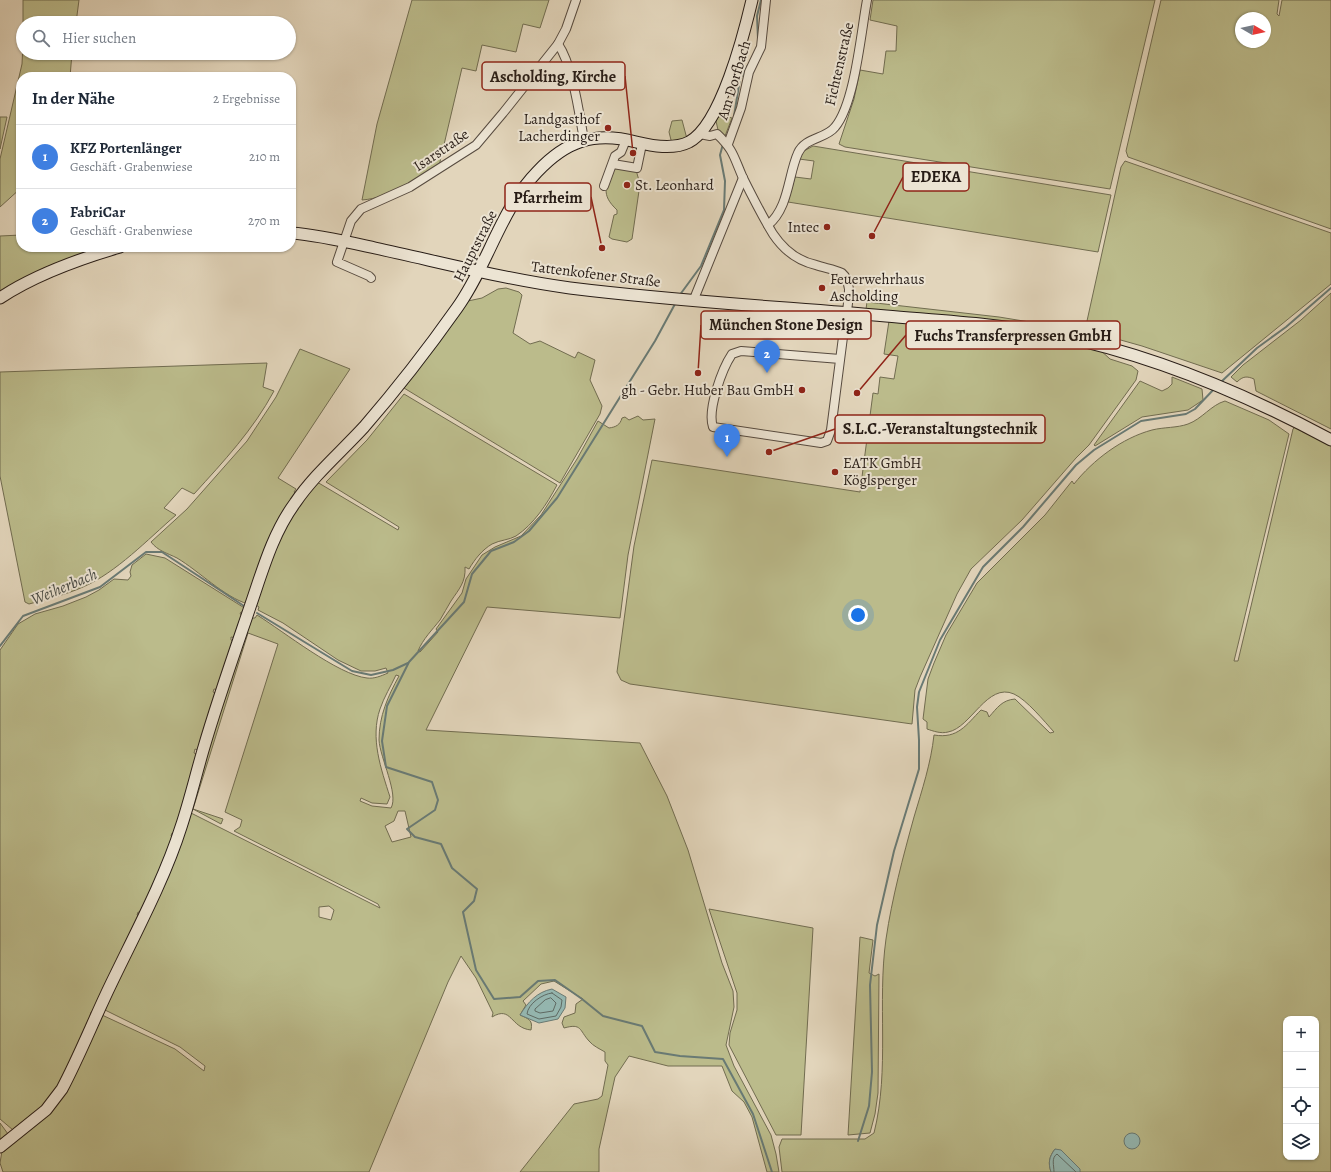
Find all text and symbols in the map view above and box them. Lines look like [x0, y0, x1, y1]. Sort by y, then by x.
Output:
north arrow [1235, 12, 1271, 48]
search box [16, 16, 296, 60]
street label: Fichtenstraße [820, 20, 858, 108]
icon: search [30, 27, 52, 49]
text: Hier suchen [62, 28, 136, 48]
street label: Am Dorfbach [712, 38, 755, 123]
callout: Ascholding, Kirche [482, 62, 625, 90]
text: Ascholding, Kirche [489, 66, 616, 88]
text: In der Nähe [32, 87, 115, 110]
text: 2 Ergebnisse [213, 90, 280, 107]
place label: Landgasthof Lacherdinger [518, 109, 602, 146]
marker: Landgasthof Lacherdinger [603, 123, 613, 133]
street label: Isarstraße [409, 124, 473, 176]
text: KFZ Portenlänger [70, 138, 182, 158]
text: 1 [43, 148, 47, 165]
text: 210 m [249, 148, 280, 165]
text: Geschäft · Grabenwiese [70, 158, 192, 175]
callout: EDEKA [903, 163, 969, 191]
text: EDEKA [911, 166, 962, 188]
place label: St. Leonhard [635, 175, 715, 195]
marker: St. Leonhard [622, 180, 632, 190]
callout: Pfarrheim [505, 183, 591, 211]
text: Pfarrheim [513, 187, 583, 209]
text: FabriCar [70, 202, 125, 222]
street label: Hauptstraße [448, 206, 502, 285]
text: 2 [42, 212, 48, 229]
text: 270 m [248, 212, 280, 229]
place label: Intec [787, 217, 819, 237]
text: Geschäft · Grabenwiese [70, 222, 192, 239]
marker: Intec [822, 222, 832, 232]
street label: Tattenkofener Straße [530, 256, 662, 292]
place label: Feuerwehrhaus Ascholding [829, 269, 925, 306]
marker: Feuerwehrhaus Ascholding [817, 283, 827, 293]
callout: München Stone Design [701, 311, 871, 339]
text: München Stone Design [709, 314, 863, 336]
callout: Fuchs Transferpressen GmbH [906, 321, 1120, 349]
text: Fuchs Transferpressen GmbH [914, 325, 1112, 347]
pin: 2 [754, 340, 780, 373]
place label: gh - Gebr. Huber Bau GmbH [621, 380, 794, 400]
marker: gh - Gebr. Huber Bau GmbH [797, 385, 807, 395]
callout: S.L.C.-Veranstaltungstechnik [835, 415, 1045, 443]
text: S.L.C.-Veranstaltungstechnik [843, 418, 1038, 440]
pin: 1 [714, 424, 740, 457]
place label: EATK GmbH Köglsperger [843, 453, 922, 490]
marker: EATK GmbH Köglsperger [830, 467, 840, 477]
water label: Weiherbach [27, 563, 101, 611]
your location [848, 605, 868, 625]
map controls [1283, 1016, 1319, 1160]
button: + [1283, 1016, 1319, 1052]
button: − [1283, 1052, 1319, 1088]
button: locate [1283, 1088, 1319, 1124]
button: layers [1283, 1124, 1319, 1160]

